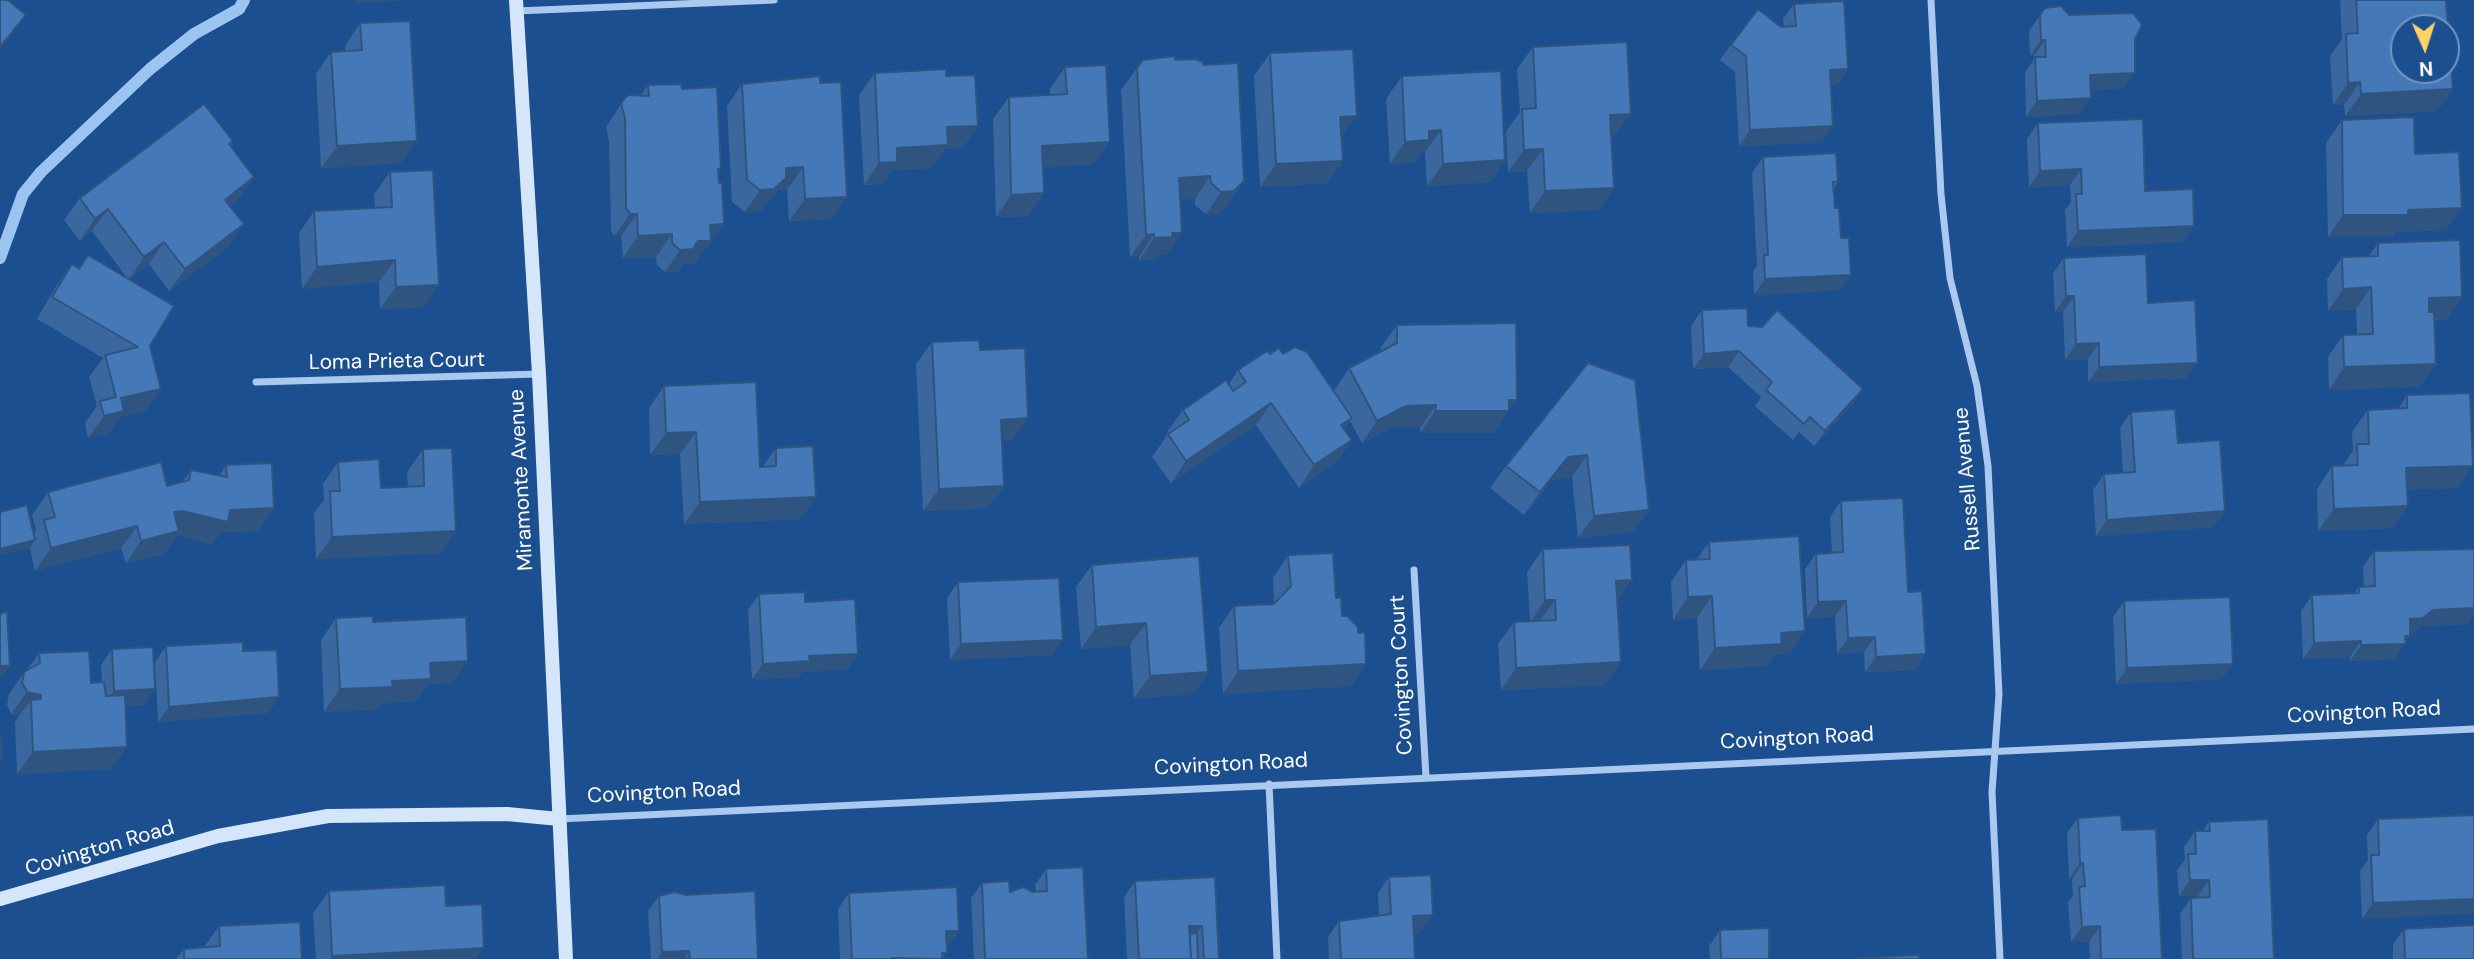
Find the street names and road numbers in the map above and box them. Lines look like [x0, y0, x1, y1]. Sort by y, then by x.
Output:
street label: Loma Prieta Court [309, 348, 485, 376]
street label: Miramonte Avenue [505, 389, 539, 571]
street label: Russell Avenue [1949, 406, 1987, 552]
street label: Covington Court [1385, 594, 1419, 756]
street label: Covington Road [2287, 696, 2441, 730]
street label: Covington Road [1720, 722, 1874, 756]
street label: Covington Road [1154, 748, 1308, 782]
street label: Covington Road [587, 776, 741, 810]
street label: Covington Road [23, 816, 177, 882]

